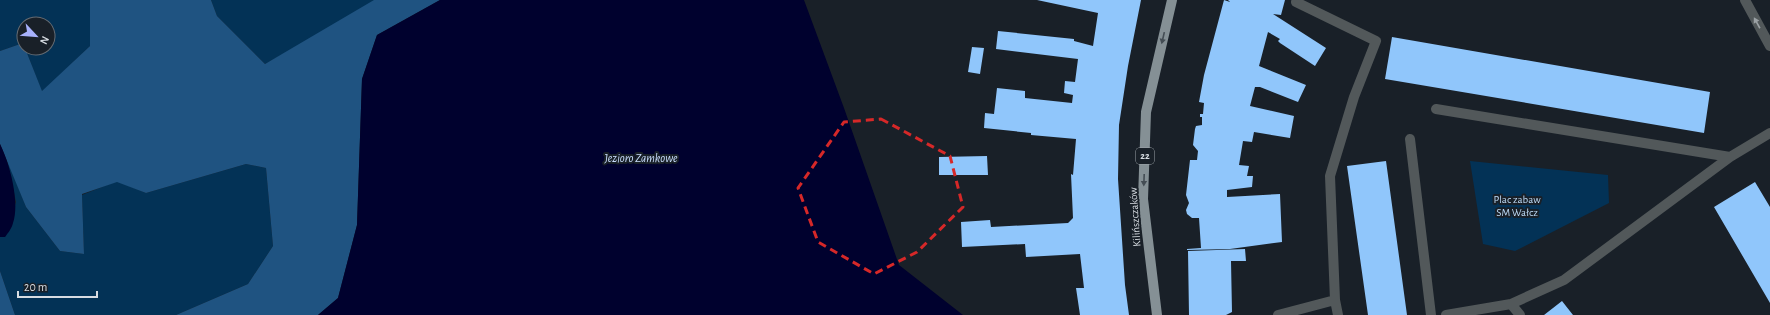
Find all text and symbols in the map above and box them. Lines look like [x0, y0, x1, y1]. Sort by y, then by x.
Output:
north arrow [16, 16, 56, 56]
one-way arrow [1754, 17, 1761, 29]
one-way arrow [1160, 32, 1166, 44]
text: N [38, 34, 51, 46]
road number: 22 [1136, 148, 1154, 164]
water label: Jezioro Zamkowe [603, 152, 678, 164]
one-way arrow [1141, 174, 1147, 187]
street label: Kilińszczaków [1127, 186, 1143, 247]
park label: Plac zabaw SM Wałcz [1493, 194, 1541, 218]
scale bar [18, 273, 97, 299]
text: 20 m [24, 281, 47, 293]

